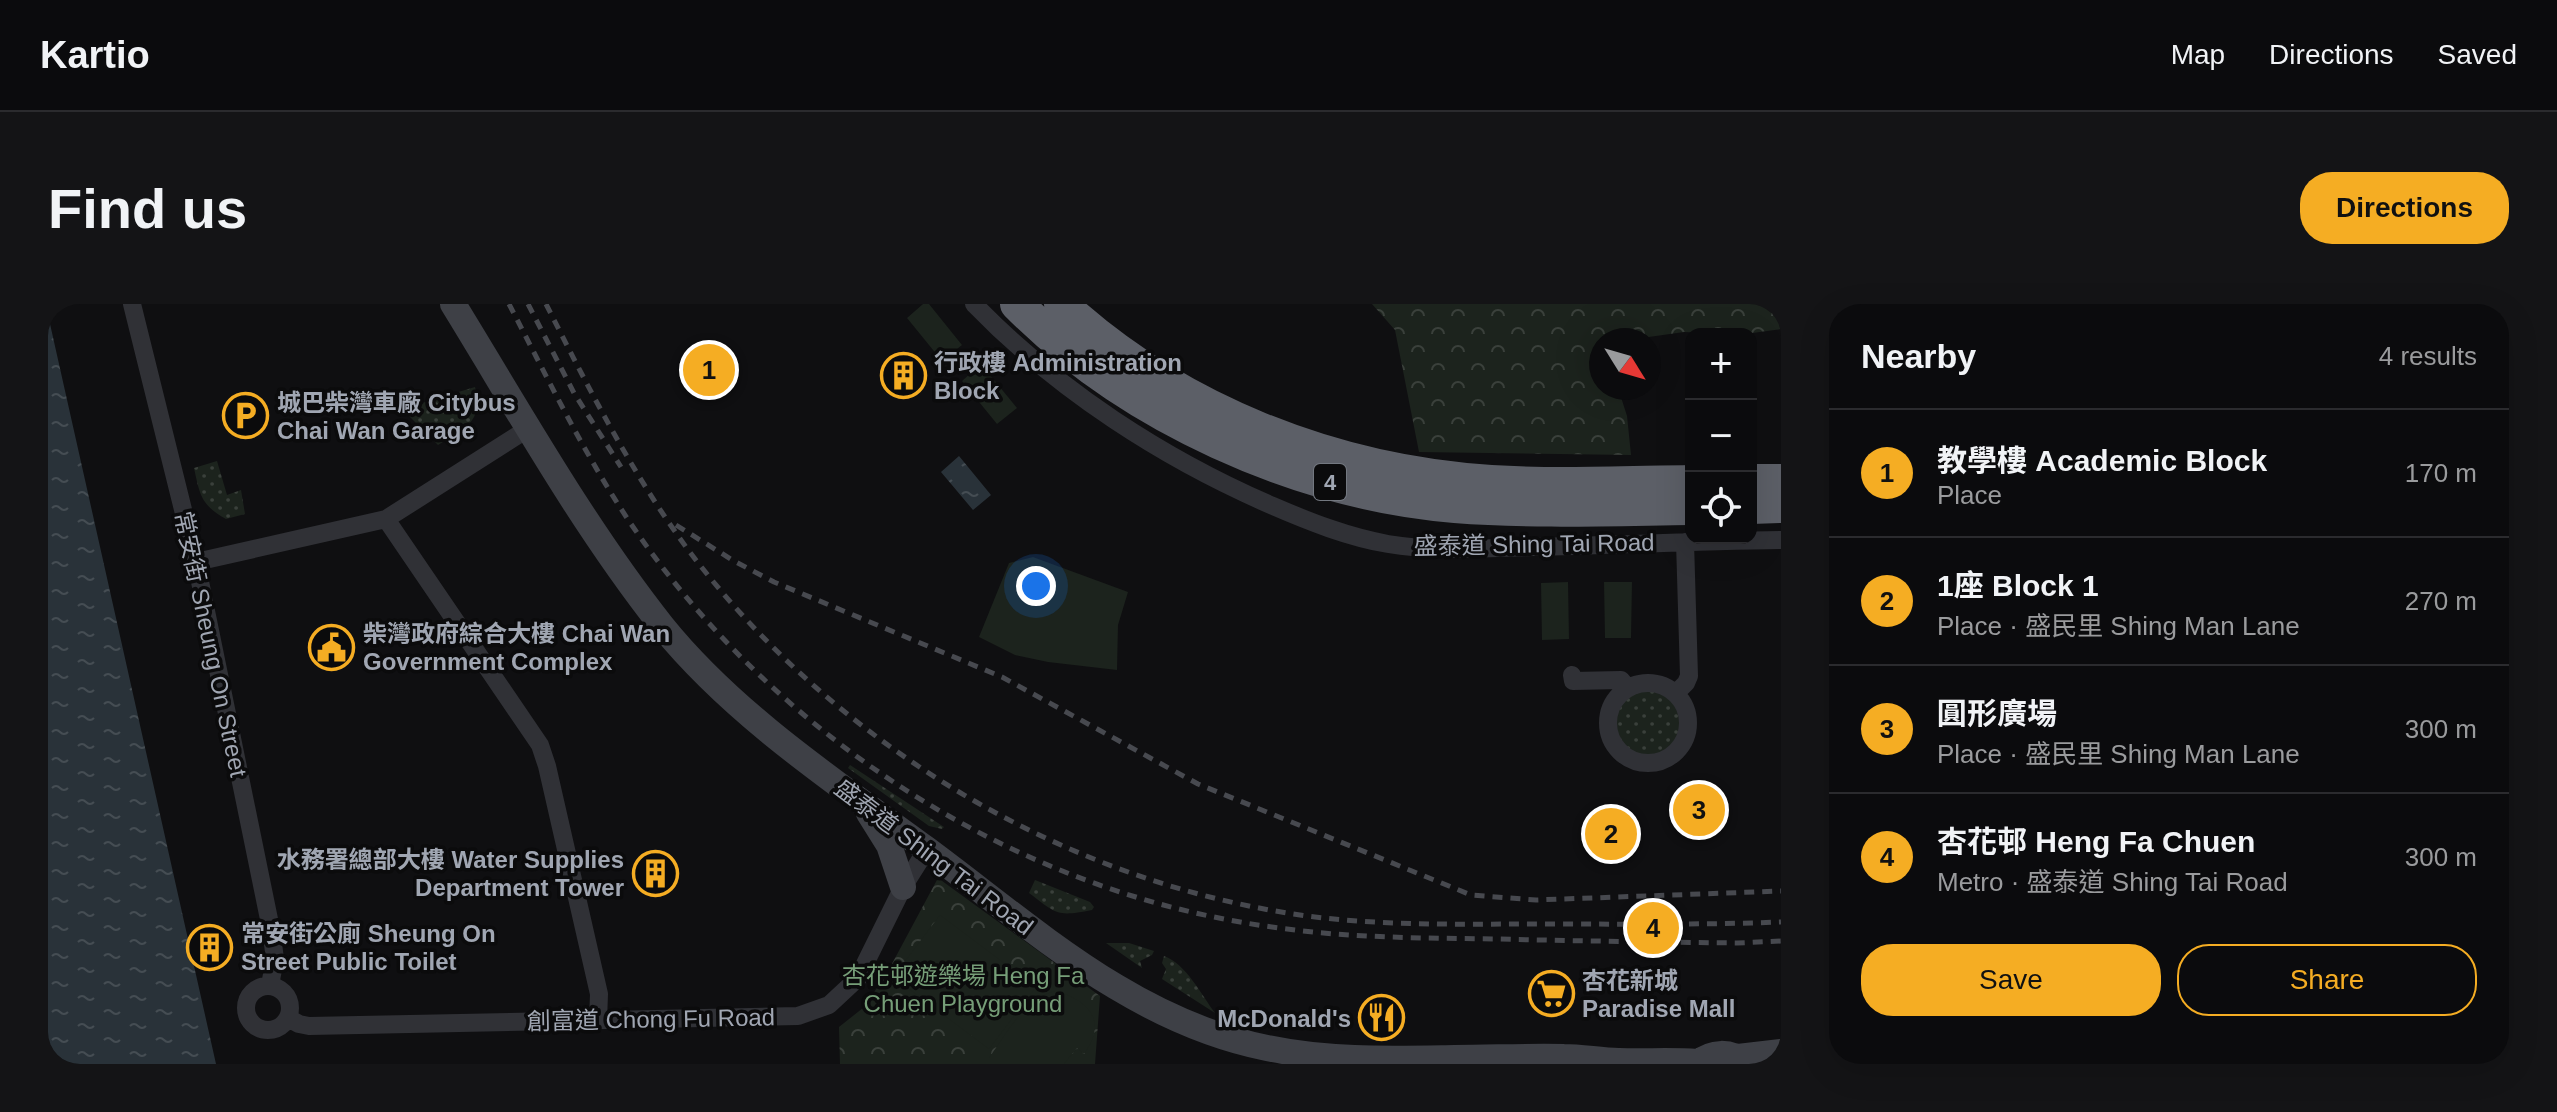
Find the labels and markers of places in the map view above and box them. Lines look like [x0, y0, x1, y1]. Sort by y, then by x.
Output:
pin: 1 [683, 340, 735, 400]
place label: 行政樓 Administration Block [934, 349, 1182, 404]
building icon: 行政樓 Administration Block [879, 352, 927, 400]
place label: 城巴柴灣車廠 Citybus Chai Wan Garage [277, 389, 516, 444]
parking icon: 城巴柴灣車廠 Citybus Chai Wan Garage [222, 392, 270, 440]
place label: 柴灣政府綜合大樓 Chai Wan Government Complex [363, 620, 670, 675]
public building icon: 柴灣政府綜合大樓 Chai Wan Government Complex [308, 623, 356, 671]
pin: 3 [1673, 780, 1725, 840]
pin: 2 [1585, 804, 1637, 864]
place label: 水務署總部大樓 Water Supplies Department Tower [277, 846, 624, 901]
building icon: 水務署總部大樓 Water Supplies Department Tower [631, 849, 679, 897]
pin: 4 [1627, 898, 1679, 958]
place label: 常安街公廁 Sheung On Street Public Toilet [241, 920, 496, 975]
building icon: 常安街公廁 Sheung On Street Public Toilet [186, 923, 234, 971]
place label: 杏花新城 Paradise Mall [1582, 967, 1735, 1022]
supermarket icon: 杏花新城 Paradise Mall [1527, 970, 1575, 1018]
restaurant icon: McDonald's [1358, 994, 1406, 1042]
place label: McDonald's [1217, 1005, 1351, 1032]

